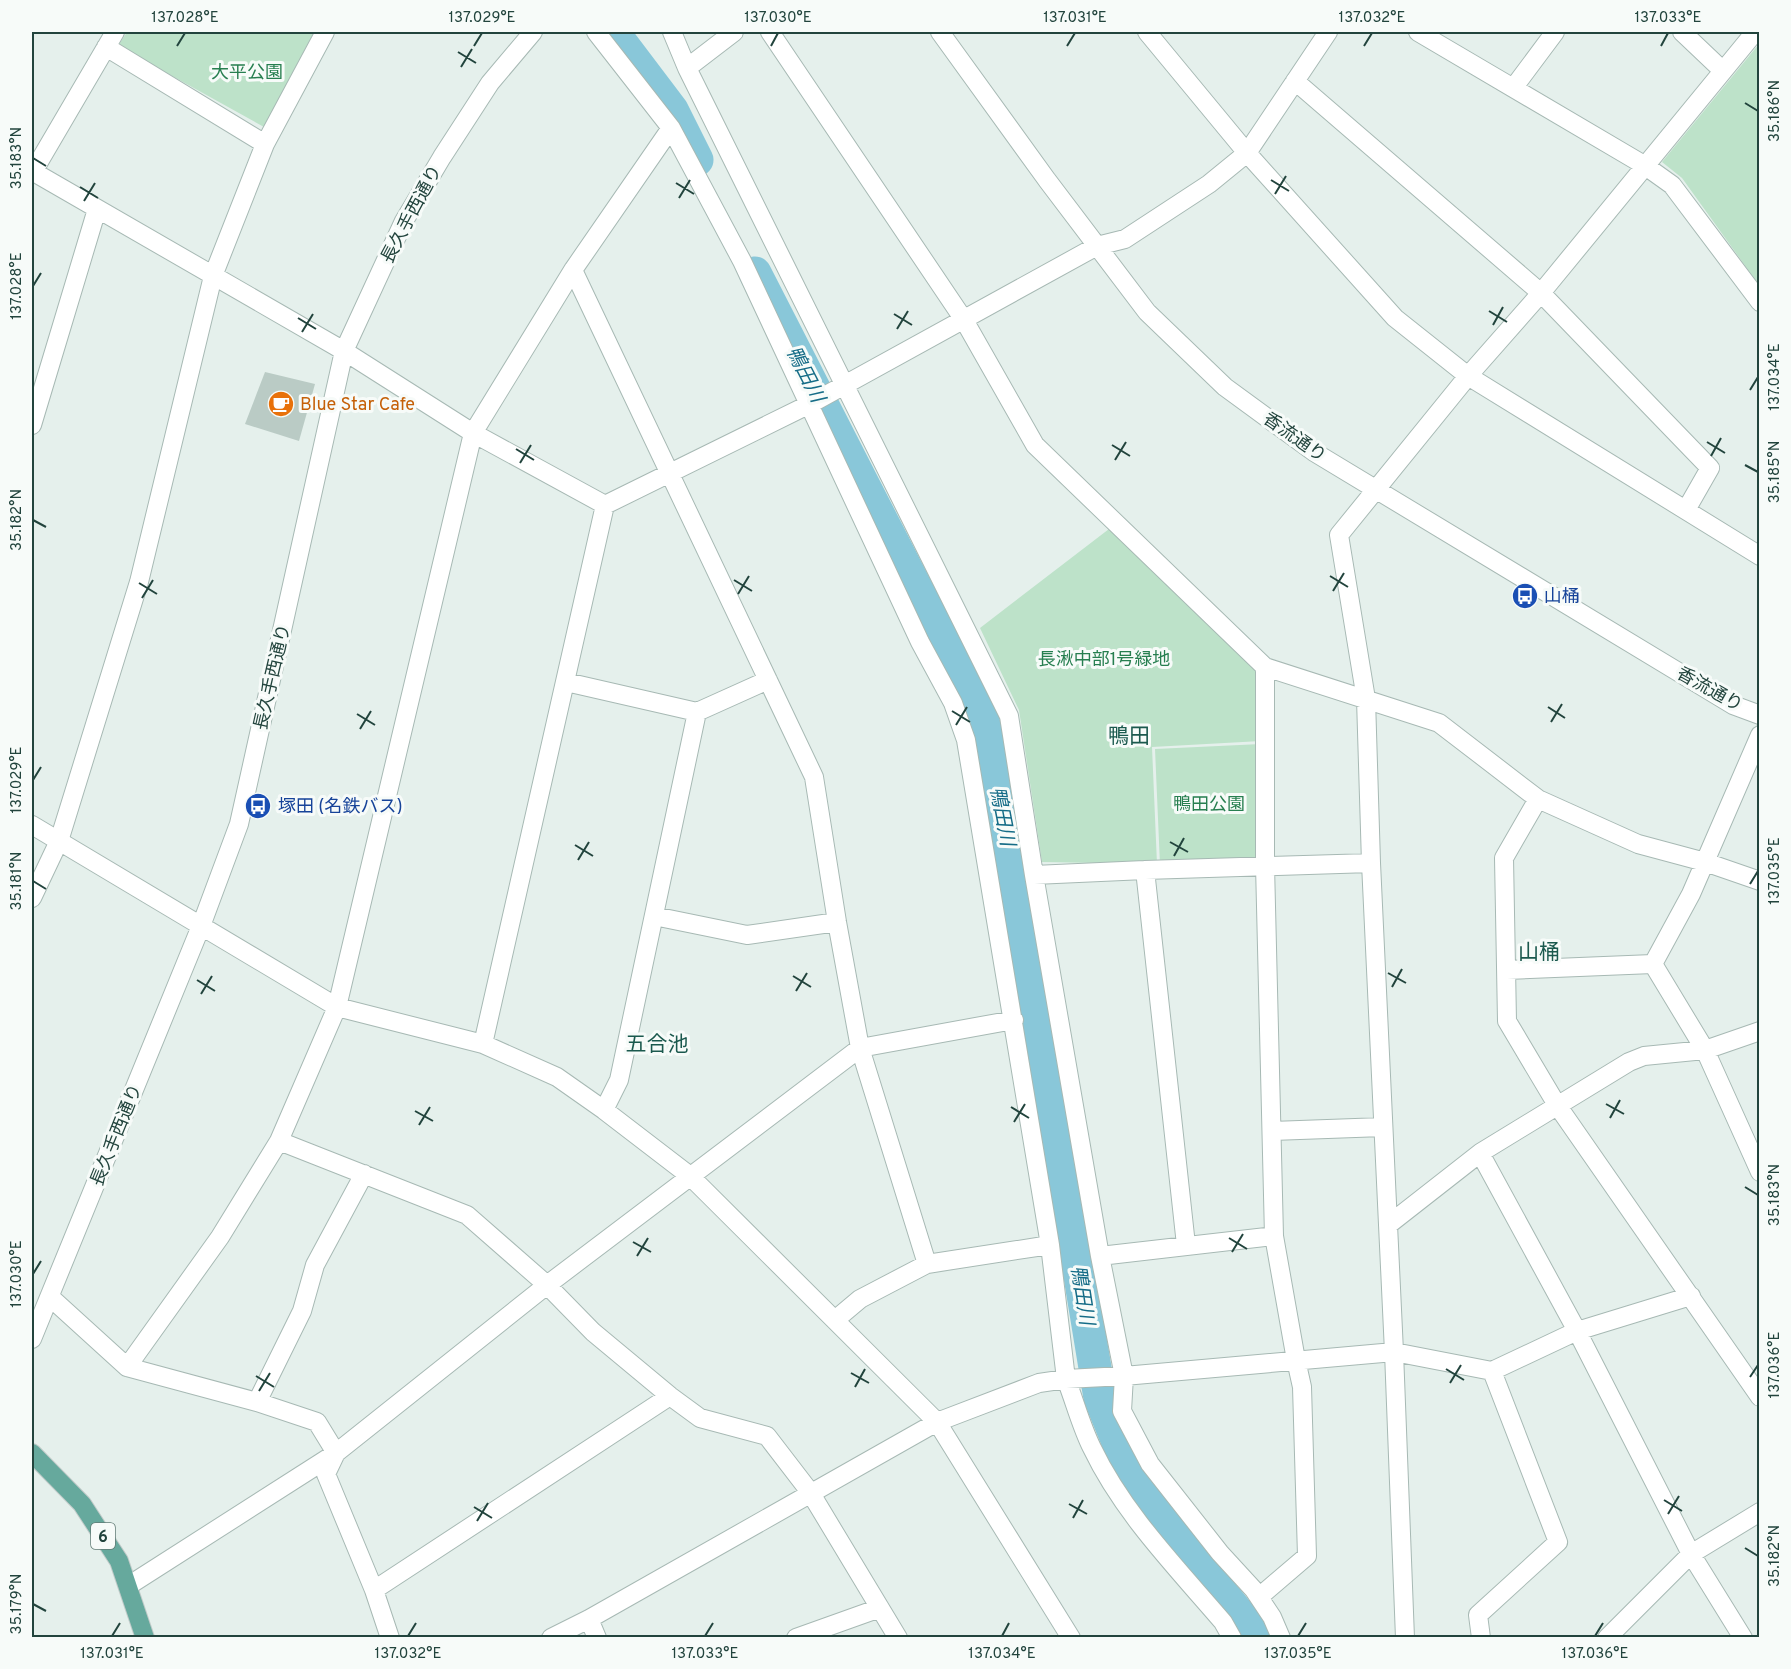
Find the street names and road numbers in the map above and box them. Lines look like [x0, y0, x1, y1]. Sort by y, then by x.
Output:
street label: 長久手西通り [377, 162, 448, 268]
street label: 香流通り [1258, 408, 1330, 468]
street label: 長久手西通り [250, 622, 297, 733]
street label: 香流通り [1672, 663, 1746, 718]
street label: 長久手西通り [86, 1081, 148, 1190]
road number: 6 [91, 1523, 115, 1549]

